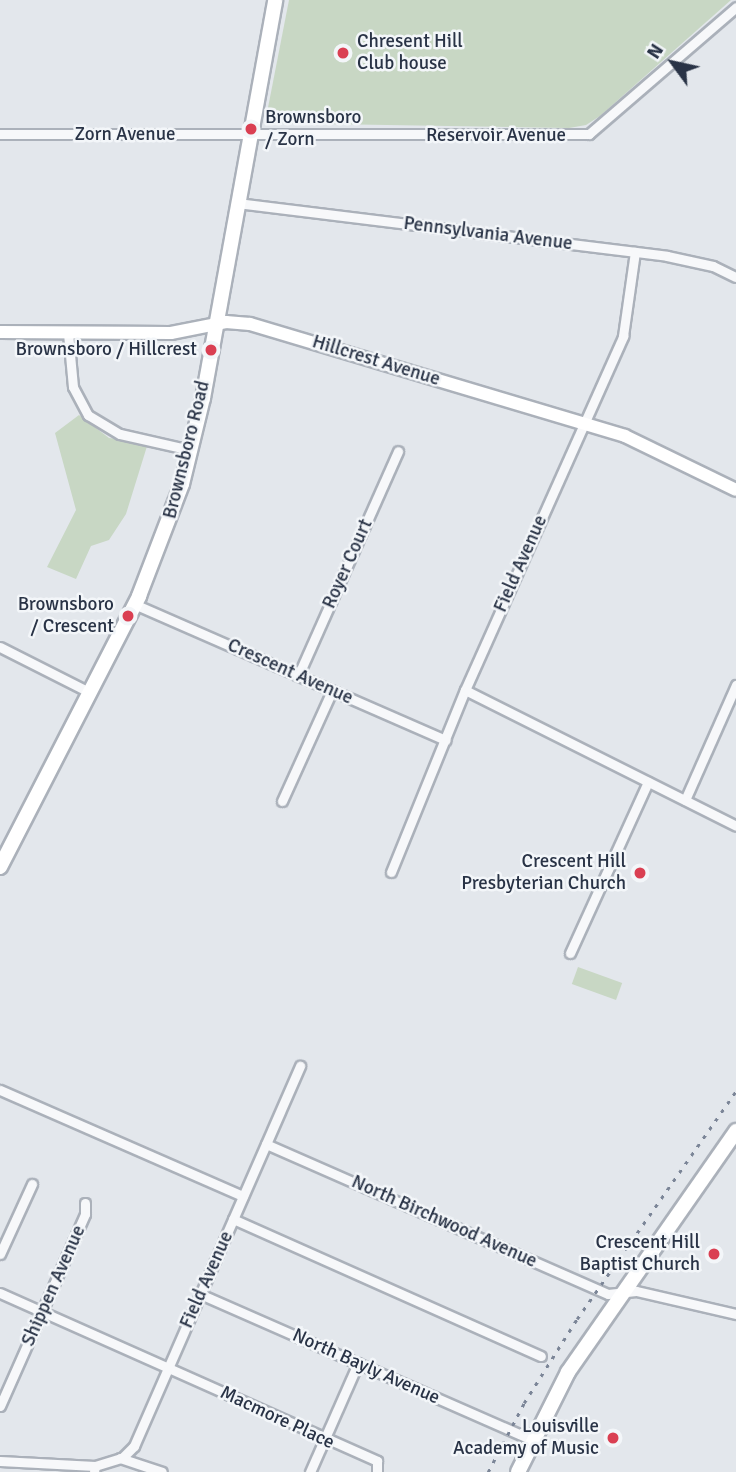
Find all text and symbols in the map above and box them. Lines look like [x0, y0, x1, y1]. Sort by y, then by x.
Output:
north arrow [638, 28, 708, 98]
place label: Chresent Hill Club house [357, 31, 463, 75]
text: N [642, 39, 669, 64]
marker: Chresent Hill Club house [335, 45, 351, 61]
place label: Brownsboro / Zorn [265, 107, 361, 151]
marker: Brownsboro / Zorn [243, 121, 259, 137]
street label: Zorn Avenue [74, 124, 176, 146]
street label: Reservoir Avenue [426, 125, 566, 147]
street label: Pennsylvania Avenue [402, 212, 574, 256]
street label: Hillcrest Avenue [309, 331, 443, 391]
place label: Brownsboro / Hillcrest [15, 339, 197, 361]
marker: Brownsboro / Hillcrest [203, 342, 219, 358]
street label: Brownsboro Road [159, 379, 215, 521]
street label: Field Avenue [489, 512, 553, 616]
street label: Royer Court [318, 516, 378, 612]
place label: Brownsboro / Crescent [18, 594, 114, 638]
marker: Brownsboro / Crescent [120, 608, 136, 624]
street label: Crescent Avenue [224, 634, 356, 710]
place label: Crescent Hill Presbyterian Church [461, 851, 626, 895]
marker: Crescent Hill Presbyterian Church [632, 865, 648, 881]
street label: North Birchwood Avenue [348, 1171, 540, 1273]
street label: Shippen Avenue [17, 1222, 91, 1350]
street label: Field Avenue [175, 1228, 239, 1332]
place label: Crescent Hill Baptist Church [580, 1232, 700, 1276]
marker: Crescent Hill Baptist Church [706, 1246, 722, 1262]
street label: North Bayly Avenue [289, 1324, 443, 1410]
street label: Macmore Place [216, 1382, 338, 1454]
place label: Louisville Academy of Music [453, 1416, 599, 1460]
marker: Louisville Academy of Music [605, 1430, 621, 1446]

